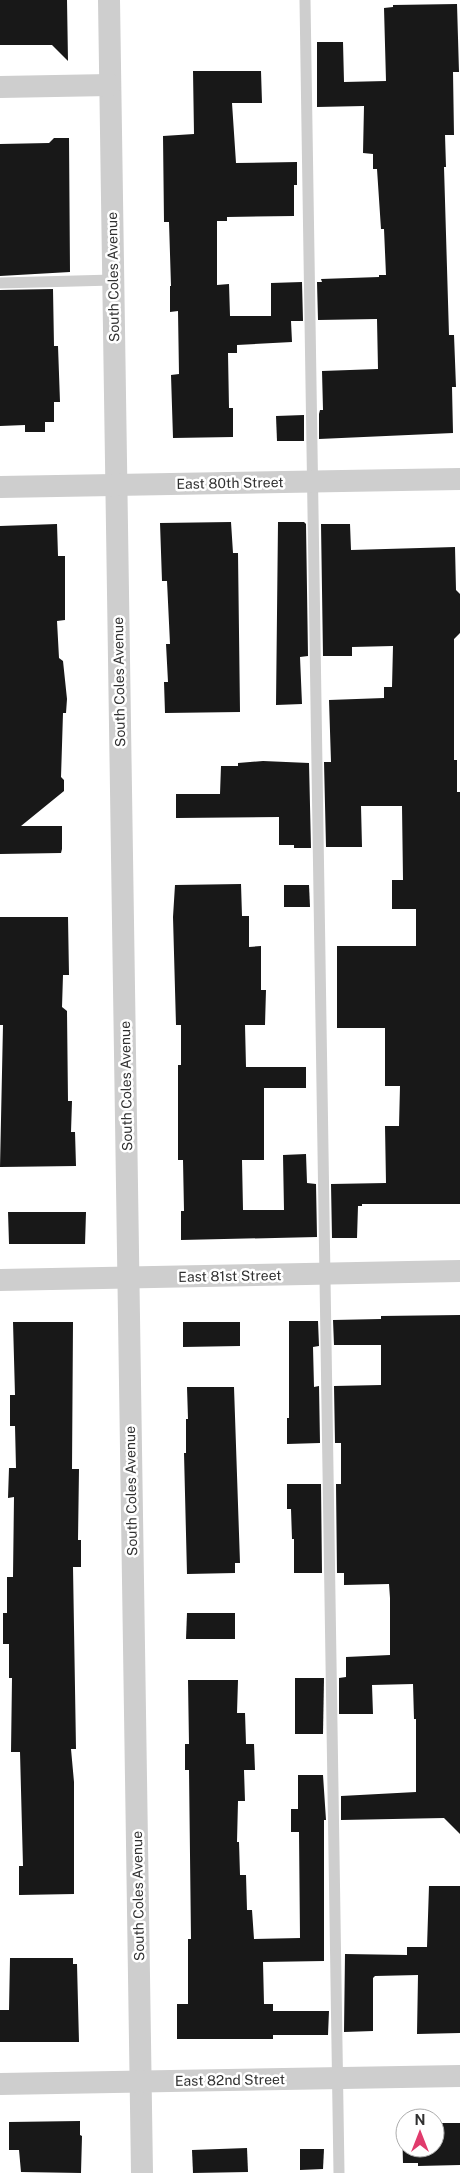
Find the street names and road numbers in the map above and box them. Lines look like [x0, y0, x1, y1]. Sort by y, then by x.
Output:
street label: South Coles Avenue [104, 212, 122, 342]
street label: East 80th Street [176, 474, 284, 492]
street label: South Coles Avenue [110, 617, 128, 747]
street label: South Coles Avenue [117, 1021, 135, 1151]
street label: East 81st Street [178, 1267, 282, 1285]
street label: South Coles Avenue [122, 1426, 140, 1556]
street label: South Coles Avenue [129, 1831, 147, 1961]
street label: East 82nd Street [175, 2071, 285, 2089]

